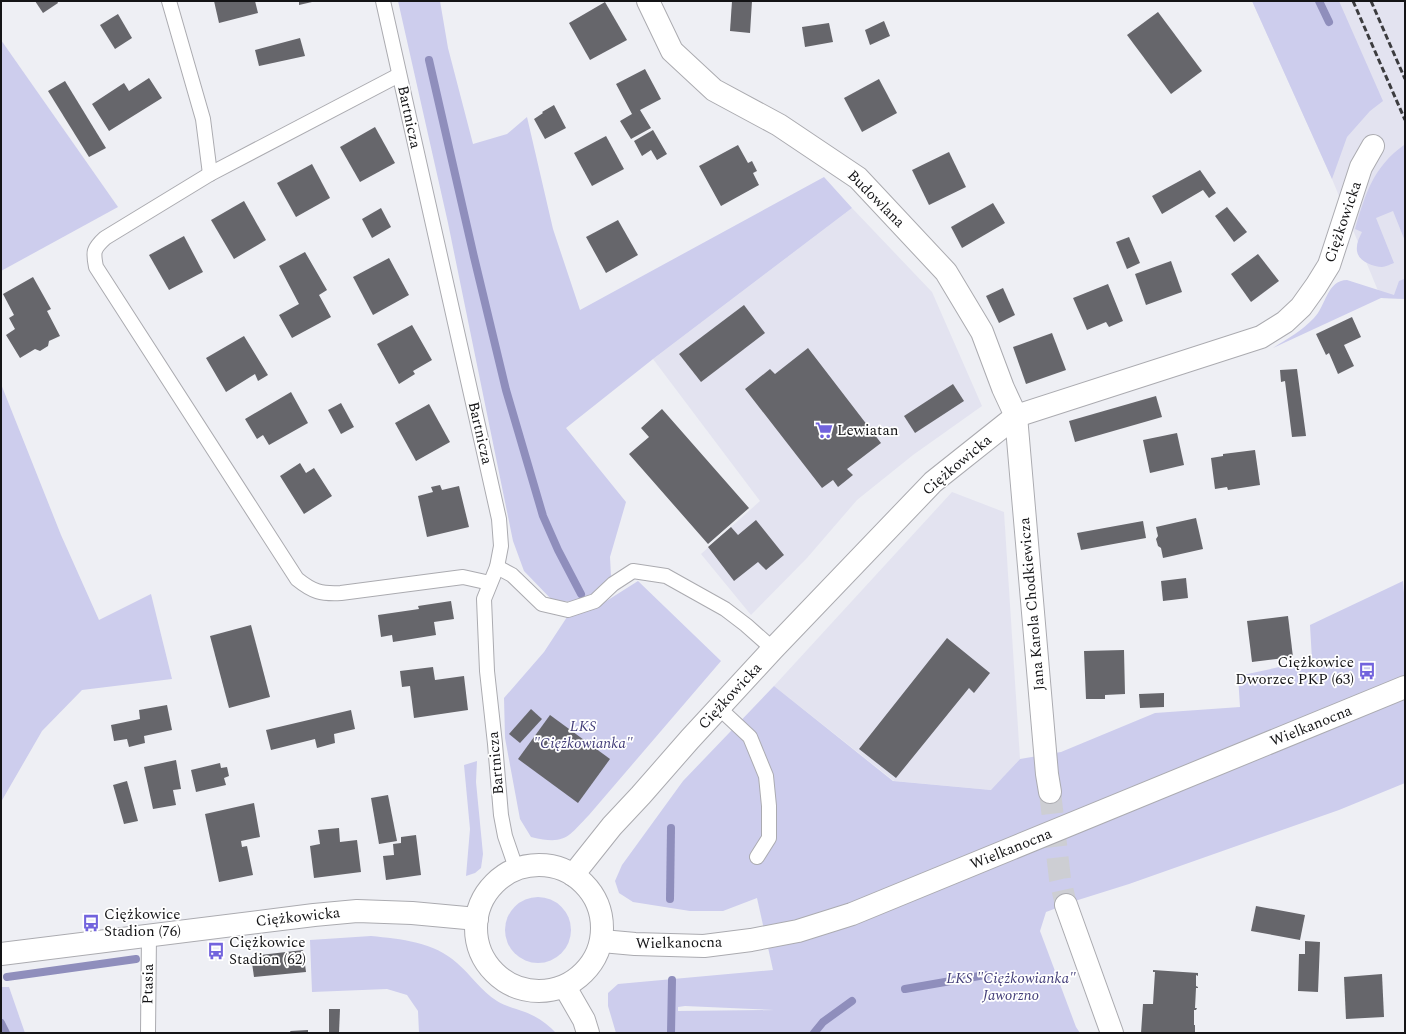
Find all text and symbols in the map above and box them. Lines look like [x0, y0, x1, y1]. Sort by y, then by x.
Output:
street label: Bartnicza [391, 83, 427, 151]
street label: Budowlana [842, 165, 911, 234]
street label: Ciężkowicka [1318, 178, 1368, 266]
street label: Bartnicza [462, 399, 499, 467]
place label: Lewiatan [837, 419, 899, 442]
supermarket icon: Lewiatan [814, 420, 834, 440]
street label: Ciężkowicka [917, 429, 997, 501]
street label: Jana Karola Chodkiewicza [1013, 516, 1051, 692]
place label: Ciężkowice Dworzec PKP (63) [1235, 651, 1354, 691]
street label: Ciężkowicka [693, 657, 768, 735]
bus stop icon: Ciężkowice Dworzec PKP (63) [1357, 661, 1377, 681]
street label: Wielkanocna [1267, 699, 1356, 753]
park label: LKS "Ciężkowianka" [533, 715, 633, 755]
street label: Bartnicza [482, 730, 510, 796]
street label: Wielkanocna [967, 822, 1056, 876]
street label: Ciężkowicka [255, 901, 342, 933]
place label: Ciężkowice Stadion (76) [104, 903, 181, 943]
bus stop icon: Ciężkowice Stadion (76) [81, 913, 101, 933]
place label: Ciężkowice Stadion (62) [229, 931, 306, 971]
street label: Wielkanocna [636, 931, 723, 955]
bus stop icon: Ciężkowice Stadion (62) [206, 941, 226, 961]
street label: Ptasia [136, 963, 160, 1005]
park label: LKS "Ciężkowianka" Jaworzno [946, 967, 1076, 1007]

